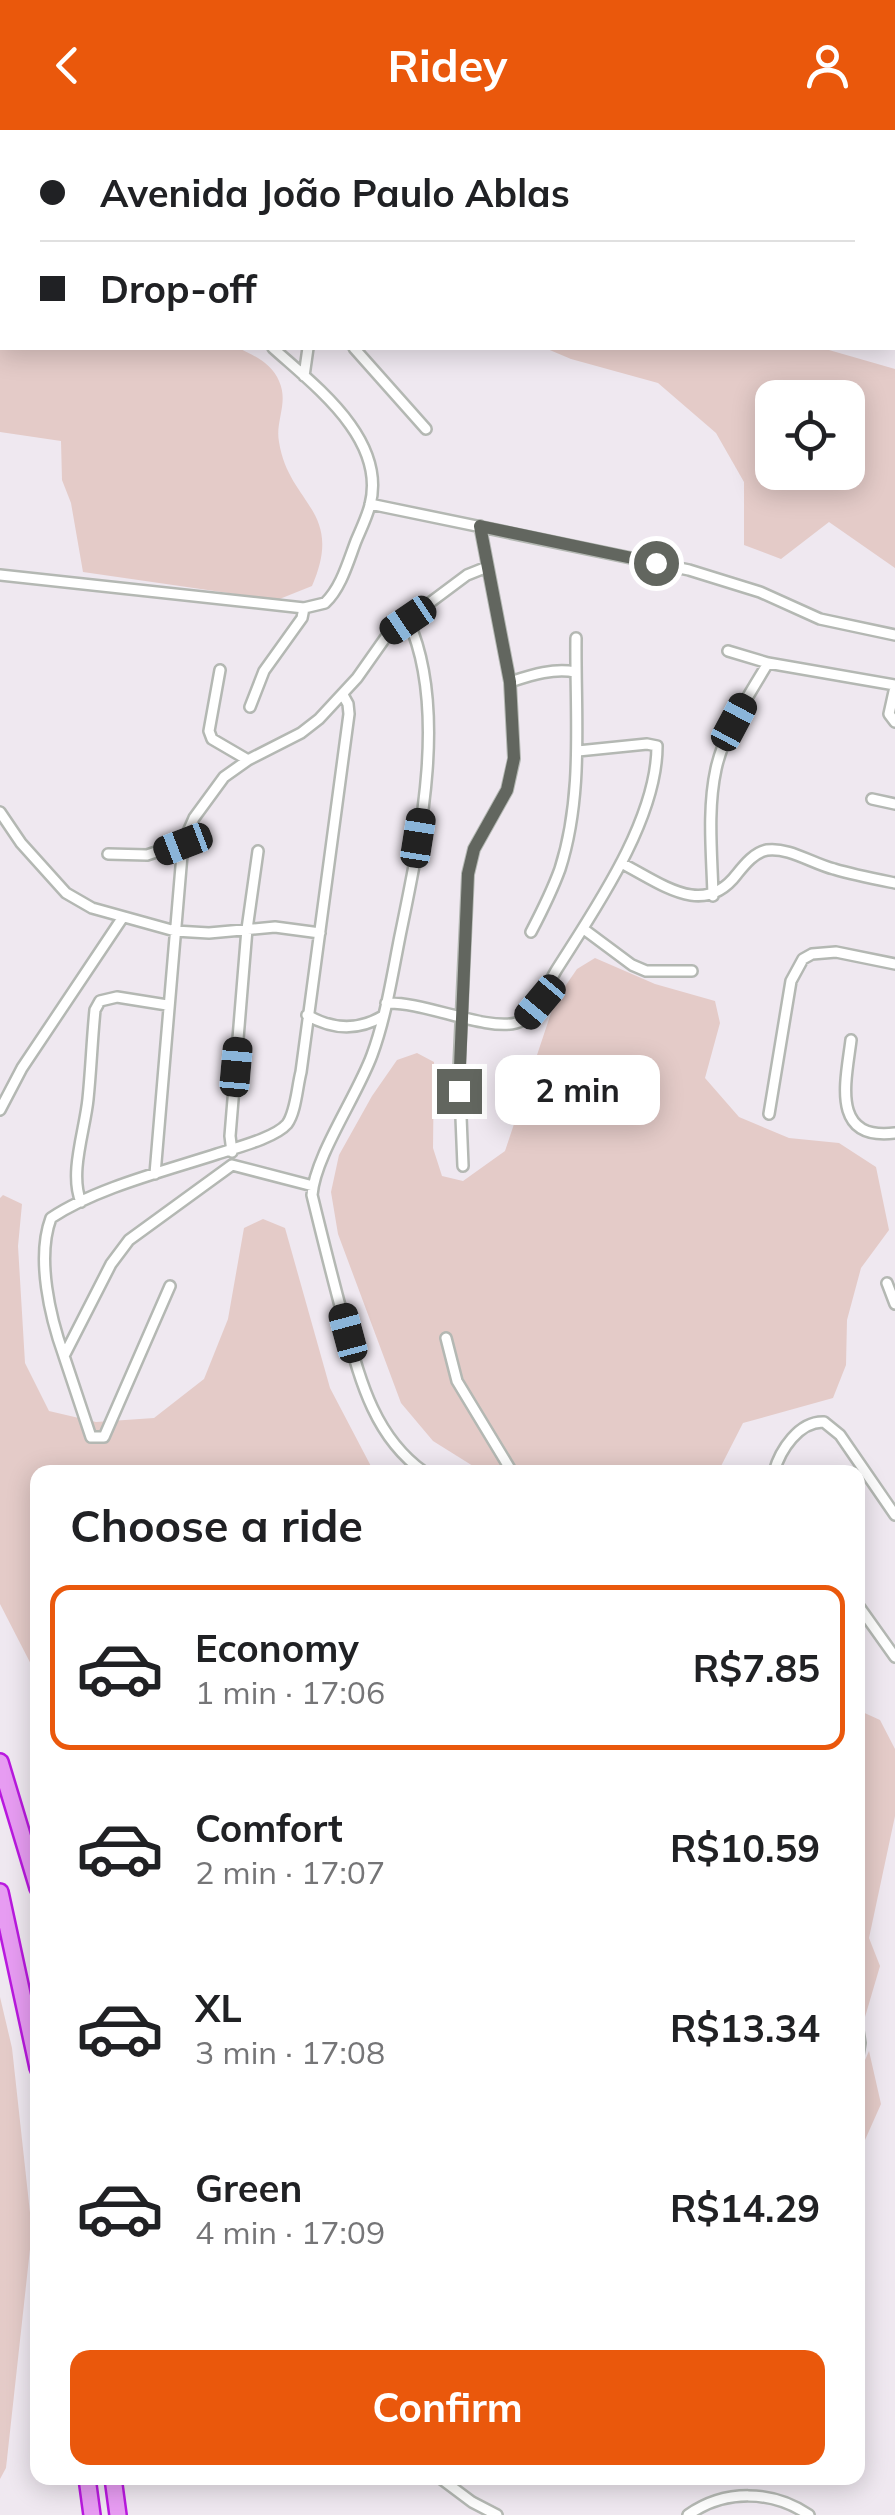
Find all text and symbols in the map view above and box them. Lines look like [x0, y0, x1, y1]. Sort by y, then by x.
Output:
text: Ridey [388, 37, 507, 93]
icon: back [40, 38, 95, 93]
icon: person [800, 38, 855, 93]
text: Avenida João Paulo Ablas [100, 169, 570, 217]
text: Drop-off [100, 265, 257, 313]
map controls [755, 380, 865, 490]
button: locate [755, 380, 865, 490]
route start [634, 541, 679, 586]
car [375, 591, 441, 649]
car [707, 688, 761, 756]
car [398, 806, 438, 870]
car [150, 819, 216, 869]
car [509, 969, 571, 1035]
car [218, 1036, 254, 1098]
callout: 2 min [494, 1056, 659, 1126]
route end [437, 1069, 482, 1114]
text: 2 min [535, 1070, 620, 1110]
car [326, 1300, 370, 1366]
text: Choose a ride [70, 1497, 363, 1553]
icon: car [75, 1623, 165, 1713]
text: Economy [195, 1624, 359, 1672]
text: R$7.85 [693, 1644, 820, 1692]
text: 1 min · 17:06 [195, 1672, 385, 1712]
icon: car [75, 1803, 165, 1893]
text: Comfort [195, 1804, 343, 1852]
text: R$10.59 [670, 1824, 820, 1872]
text: 2 min · 17:07 [195, 1852, 385, 1892]
icon: car [75, 1983, 165, 2073]
text: XL [195, 1984, 242, 2032]
text: R$13.34 [670, 2004, 820, 2052]
text: 3 min · 17:08 [195, 2032, 385, 2072]
icon: car [75, 2163, 165, 2253]
text: Green [195, 2164, 302, 2212]
text: R$14.29 [670, 2184, 820, 2232]
text: 4 min · 17:09 [195, 2212, 385, 2252]
button: Confirm [70, 2350, 825, 2465]

